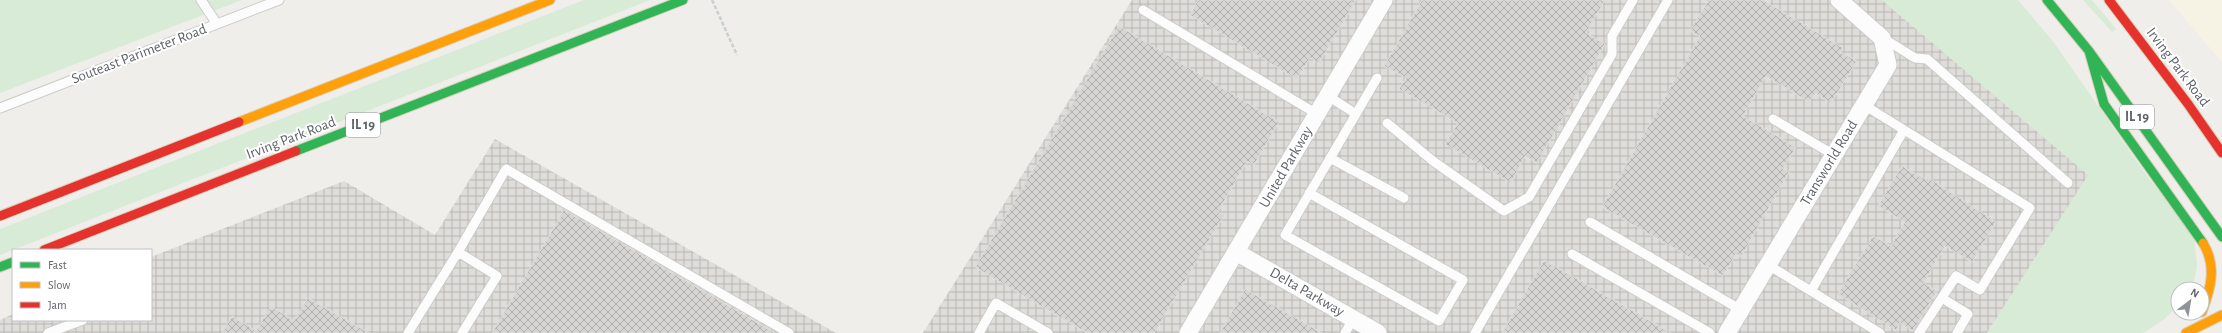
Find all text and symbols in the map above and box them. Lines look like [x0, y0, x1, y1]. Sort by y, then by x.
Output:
street label: Souteast Parimeter Road [69, 21, 209, 87]
street label: Irving Park Road [2144, 25, 2213, 109]
road number: IL 19 [2120, 105, 2154, 129]
road number: IL 19 [346, 113, 380, 137]
street label: Irving Park Road [244, 114, 338, 162]
street label: Transworld Road [1798, 117, 1861, 208]
street label: United Parkway [1257, 123, 1316, 210]
legend [12, 249, 152, 321]
text: Fast [48, 259, 67, 271]
street label: Delta Parkway [1267, 265, 1347, 320]
text: Slow [48, 279, 70, 291]
north arrow [2170, 281, 2210, 321]
text: N [2189, 286, 2201, 300]
text: Jam [48, 299, 67, 311]

